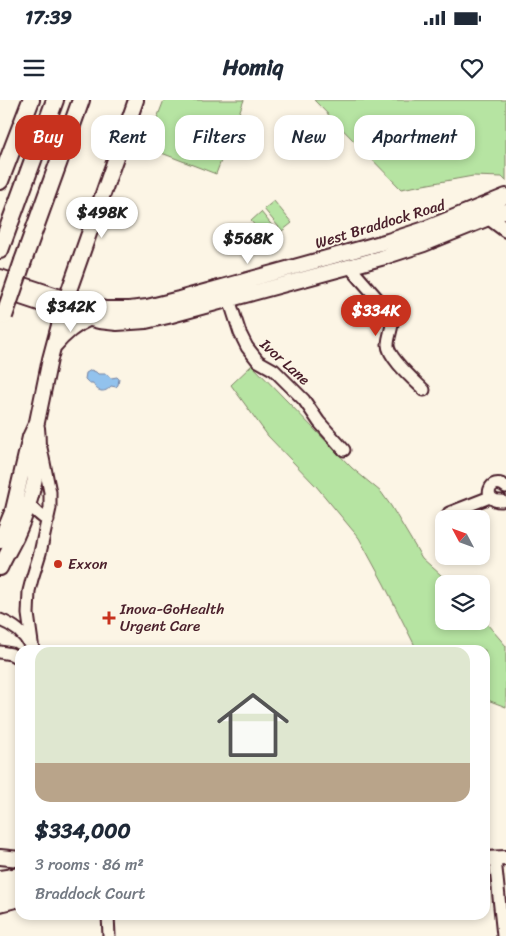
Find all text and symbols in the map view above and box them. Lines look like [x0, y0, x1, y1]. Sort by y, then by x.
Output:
text: 17:39 [25, 1, 72, 34]
text: Homiq [223, 48, 283, 87]
icon: menu [20, 54, 48, 82]
icon: heart [458, 54, 486, 82]
chip: Buy [15, 115, 81, 160]
chip: Rent [91, 115, 165, 160]
chip: Filters [175, 115, 264, 160]
chip: New [274, 115, 344, 160]
chip: Apartment [354, 115, 475, 160]
street label: West Braddock Road [312, 192, 449, 256]
pin: $498K [67, 196, 137, 239]
text: $498K [77, 198, 127, 227]
pin: $568K [213, 222, 283, 265]
text: $568K [223, 224, 273, 253]
pin: $342K [36, 290, 106, 333]
text: $342K [47, 292, 95, 321]
pin: $334K [341, 294, 411, 337]
text: $334K [352, 296, 400, 325]
street label: Ivor Lane [253, 331, 316, 392]
north arrow [435, 510, 490, 565]
map controls [435, 510, 490, 630]
place label: Exxon [68, 551, 107, 577]
marker: Exxon [52, 558, 64, 570]
button: layers [435, 575, 490, 630]
place label: Inova-GoHealth Urgent Care [119, 596, 225, 639]
marker: Inova-GoHealth Urgent Care [102, 611, 116, 625]
icon: home [208, 680, 298, 770]
text: $334,000 [35, 812, 131, 850]
text: 3 rooms · 86 m² [35, 850, 144, 879]
text: Braddock Court [35, 879, 145, 908]

